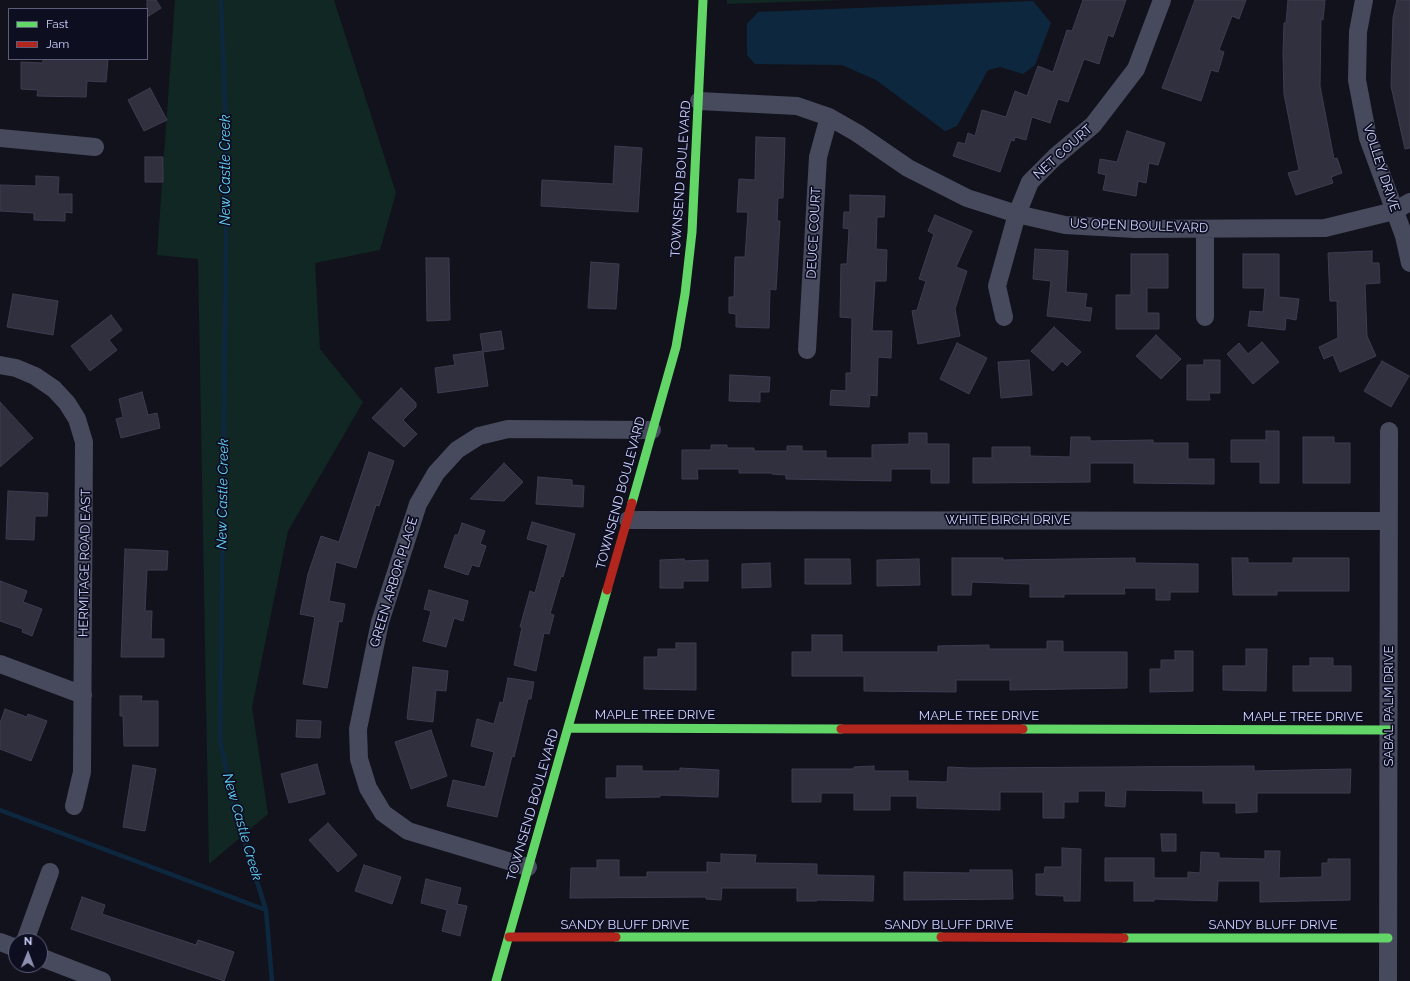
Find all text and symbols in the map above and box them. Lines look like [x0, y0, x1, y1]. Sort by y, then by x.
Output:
legend [8, 8, 148, 60]
text: Fast [46, 17, 69, 31]
text: Jam [46, 37, 69, 51]
street label: TOWNSEND BOULEVARD [668, 100, 694, 258]
water label: New Castle Creek [218, 114, 234, 226]
street label: NET COURT [1030, 121, 1096, 183]
street label: VOLLEY DRIVE [1360, 122, 1402, 214]
street label: DEUCE COURT [804, 187, 824, 279]
street label: US OPEN BOULEVARD [1070, 216, 1208, 236]
street label: TOWNSEND BOULEVARD [593, 415, 649, 571]
water label: New Castle Creek [214, 438, 232, 550]
street label: HERMITAGE ROAD EAST [76, 489, 94, 637]
street label: WHITE BIRCH DRIVE [945, 512, 1071, 528]
street label: GREEN ARBOR PLACE [367, 515, 421, 649]
street label: SABAL PALM DRIVE [1381, 646, 1397, 766]
street label: MAPLE TREE DRIVE [595, 707, 715, 723]
street label: MAPLE TREE DRIVE [919, 708, 1039, 724]
street label: MAPLE TREE DRIVE [1243, 709, 1363, 725]
street label: TOWNSEND BOULEVARD [504, 727, 562, 883]
water label: New Castle Creek [219, 771, 265, 883]
street label: SANDY BLUFF DRIVE [560, 917, 690, 933]
street label: SANDY BLUFF DRIVE [884, 917, 1014, 933]
street label: SANDY BLUFF DRIVE [1208, 917, 1338, 933]
north arrow [8, 933, 48, 973]
text: N [24, 935, 33, 948]

